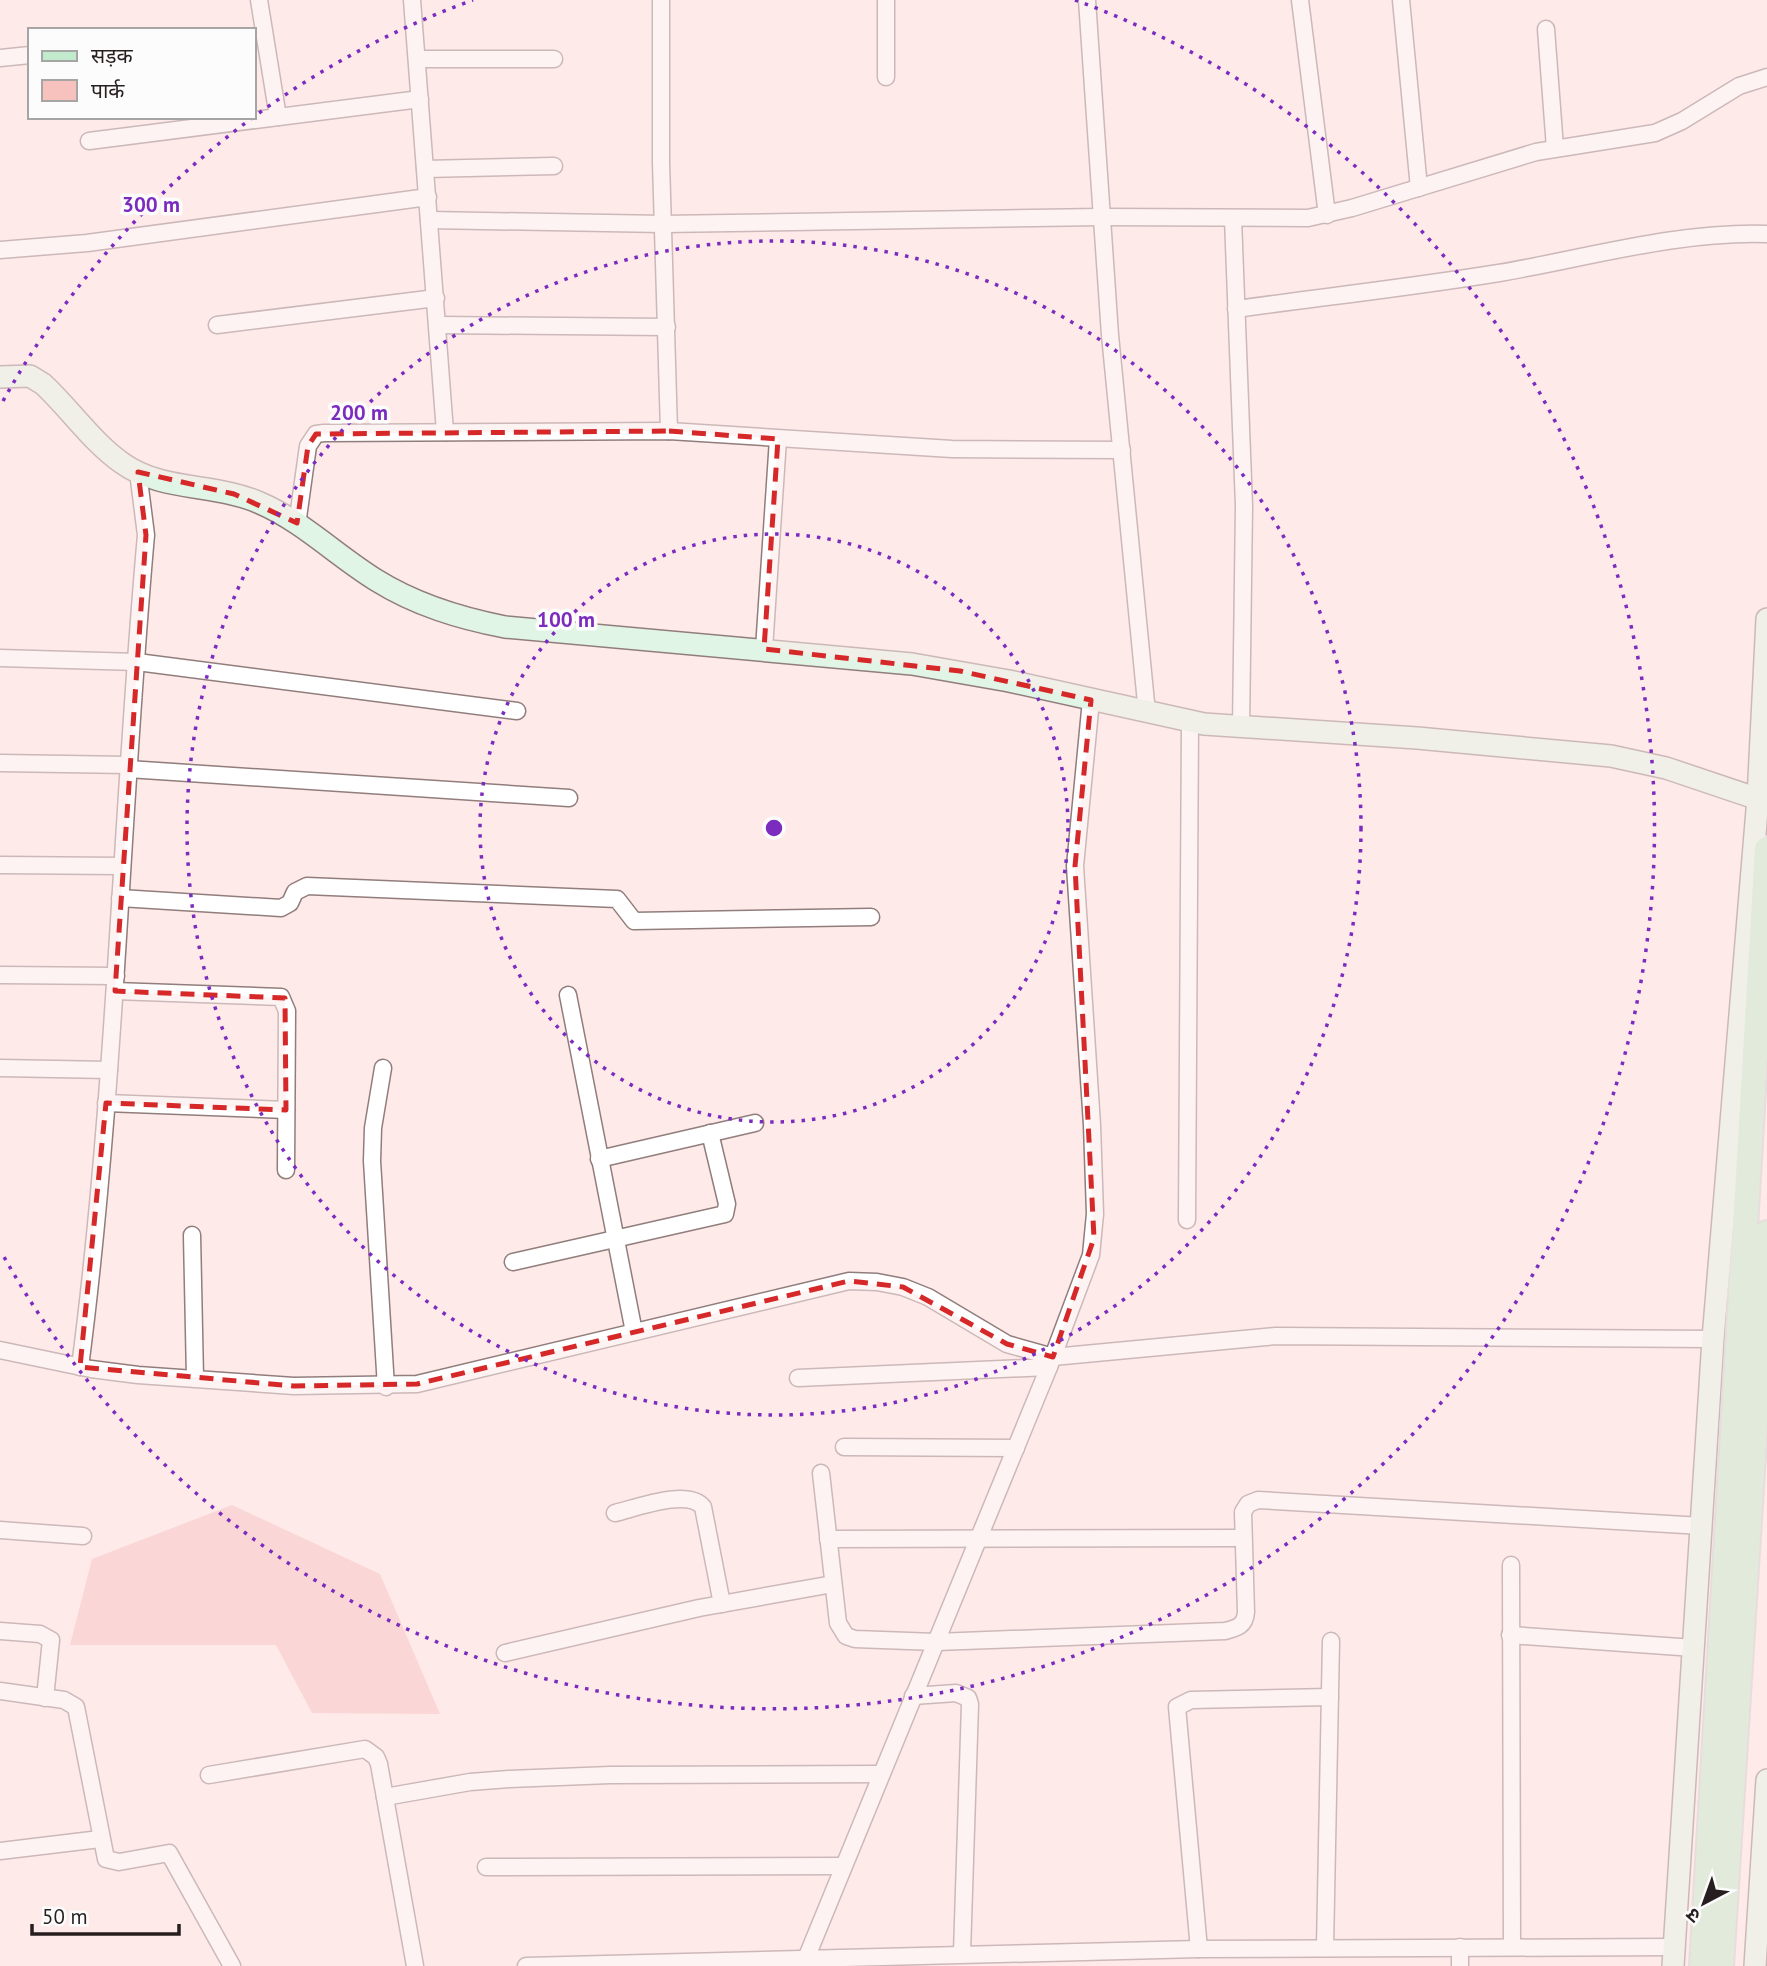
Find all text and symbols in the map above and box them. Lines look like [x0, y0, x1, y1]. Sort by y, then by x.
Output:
legend [28, 28, 256, 119]
text: सड़क [91, 42, 133, 69]
text: पार्क [91, 77, 125, 104]
text: 300 m [122, 191, 180, 218]
text: 200 m [330, 399, 388, 426]
text: 100 m [537, 606, 595, 633]
centre of rings [762, 816, 786, 840]
north arrow [1669, 1868, 1739, 1938]
scale bar [32, 1892, 178, 1936]
text: 50 m [42, 1903, 88, 1930]
text: उ [1680, 1903, 1705, 1929]

